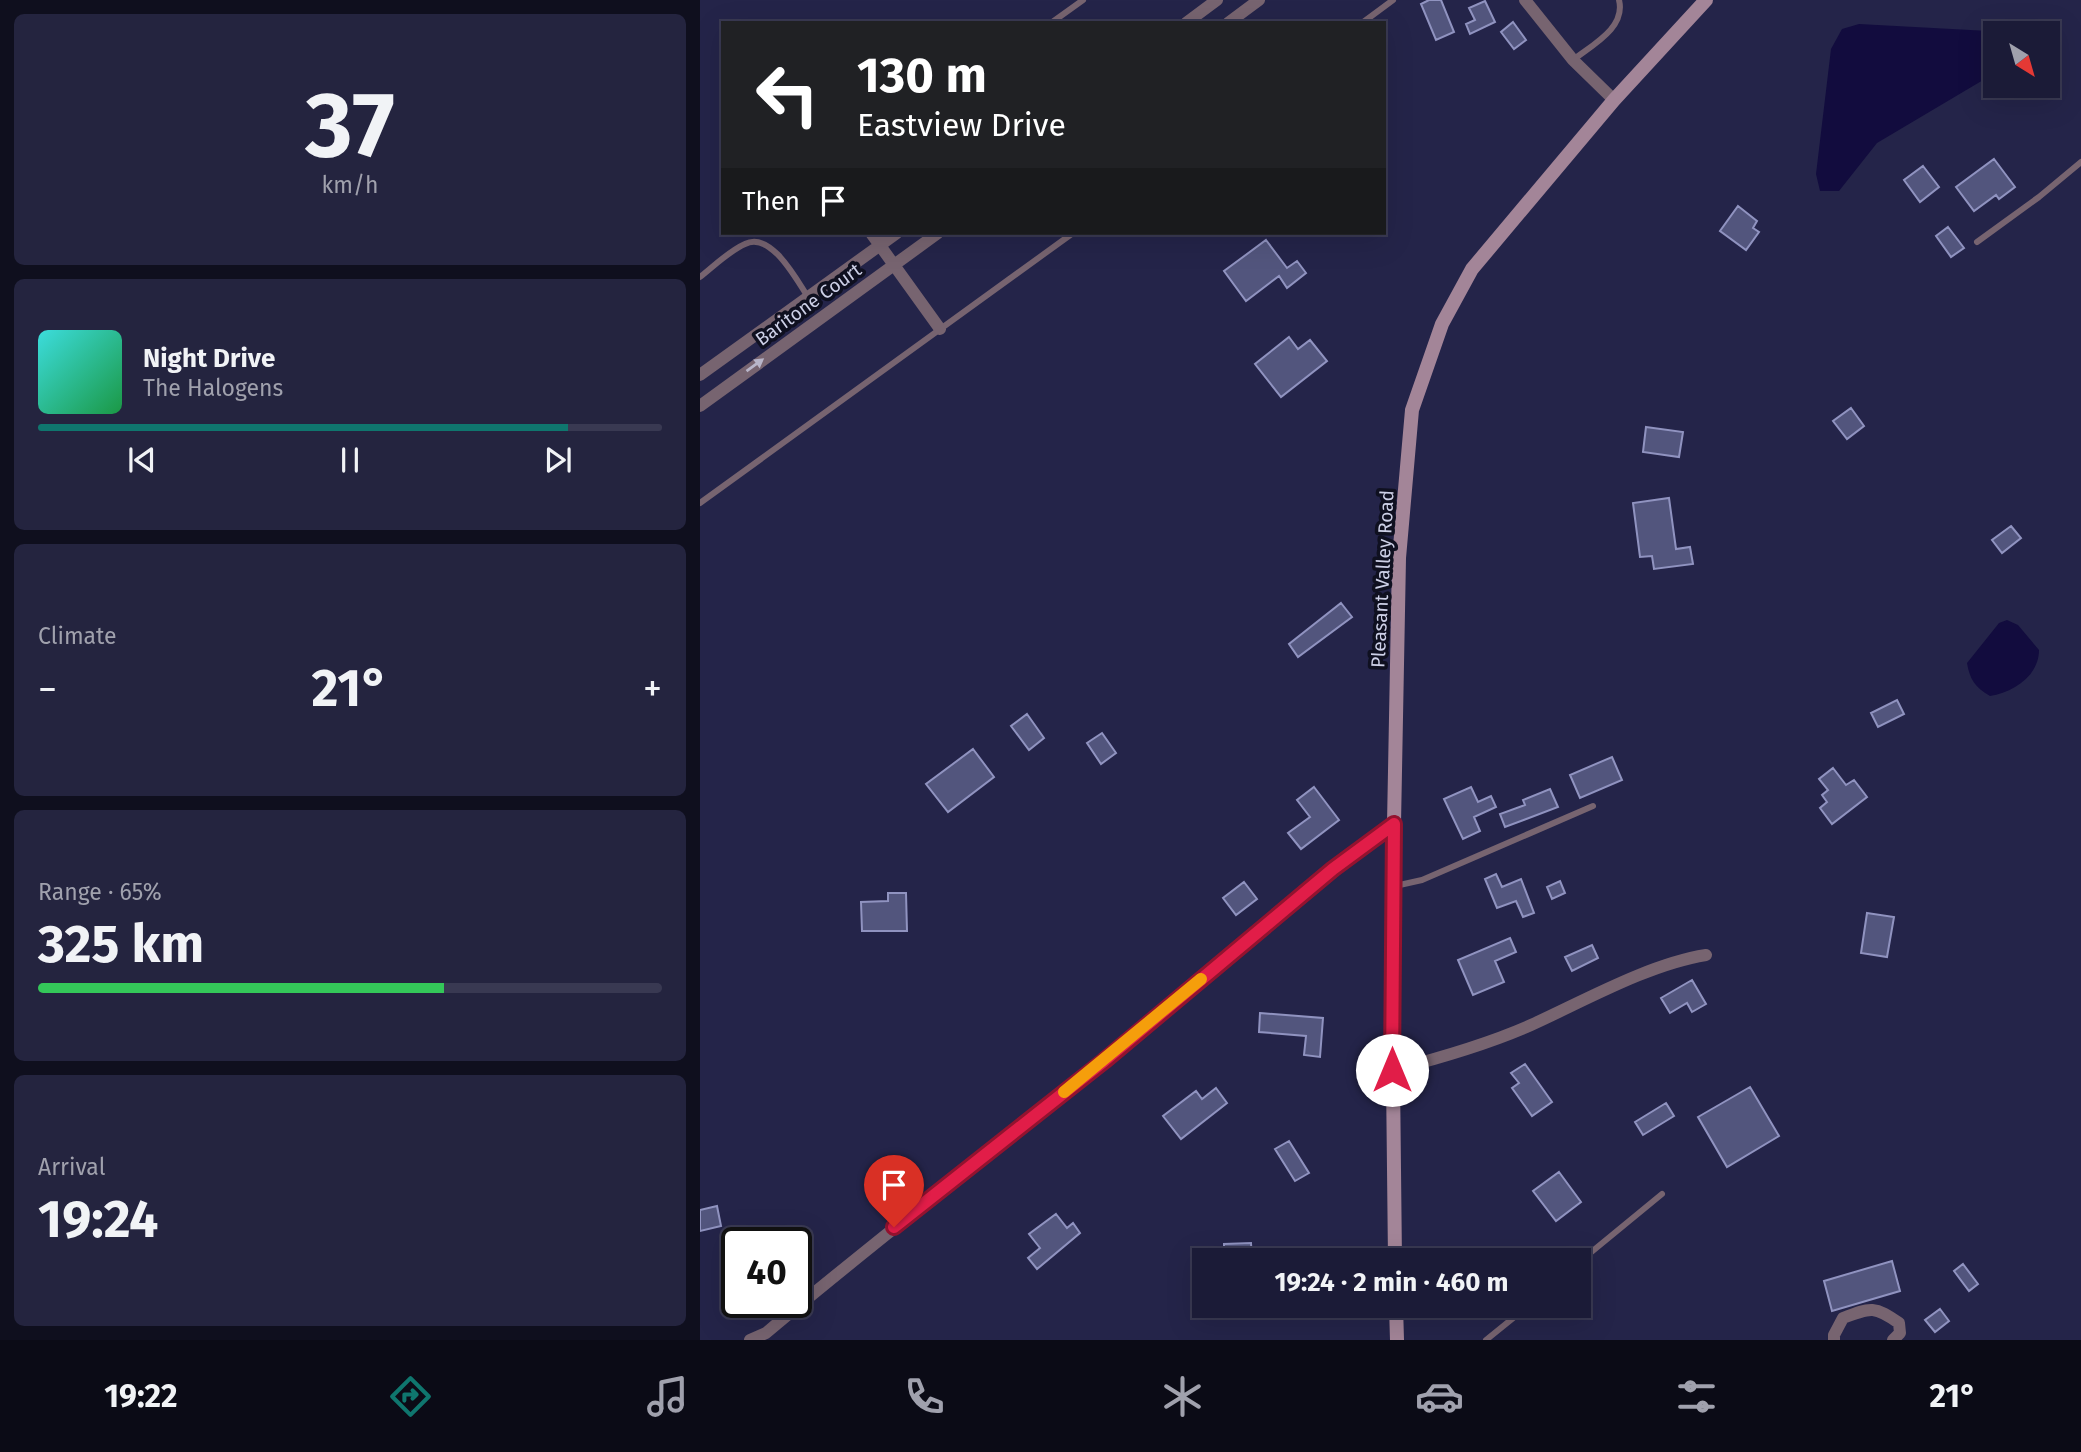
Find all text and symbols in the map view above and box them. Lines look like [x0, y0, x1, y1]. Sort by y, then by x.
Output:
north arrow [1983, 21, 2060, 98]
map controls [1983, 21, 2060, 98]
text: 130 m [857, 46, 987, 105]
icon: left [742, 49, 833, 140]
text: 37 [305, 71, 395, 180]
text: Eastview Drive [857, 106, 1066, 144]
text: km/h [322, 171, 378, 199]
icon: arrive [814, 182, 852, 220]
text: Then [742, 186, 800, 217]
street label: Baritone Court [751, 258, 866, 351]
text: Night Drive [143, 343, 275, 374]
one-way arrow [746, 359, 764, 373]
text: The Halogens [143, 374, 283, 402]
icon: previous [123, 441, 161, 479]
icon: pause [331, 441, 369, 479]
icon: next [539, 441, 577, 479]
street label: Pleasant Valley Road [1366, 489, 1399, 669]
text: Climate [38, 622, 117, 650]
text: 21° [312, 657, 389, 720]
text: − [38, 666, 57, 712]
text: + [643, 666, 662, 712]
text: Range · 65% [38, 878, 162, 906]
text: 325 km [38, 913, 204, 976]
position arrow [1355, 1033, 1429, 1107]
text: Arrival [38, 1153, 105, 1181]
pin [864, 1155, 924, 1227]
icon: arrive [875, 1166, 913, 1204]
text: 19:24 [38, 1188, 158, 1251]
speed limit sign: 40 [721, 1227, 812, 1318]
text: 19:24 · 2 min · 460 m [1275, 1267, 1508, 1298]
icon: directions [386, 1372, 435, 1421]
icon: music [643, 1372, 692, 1421]
icon: phone [900, 1372, 949, 1421]
icon: climate [1158, 1372, 1207, 1421]
icon: car [1415, 1372, 1464, 1421]
icon: filters [1672, 1372, 1721, 1421]
text: 19:22 [104, 1377, 178, 1415]
text: 21° [1929, 1377, 1977, 1415]

